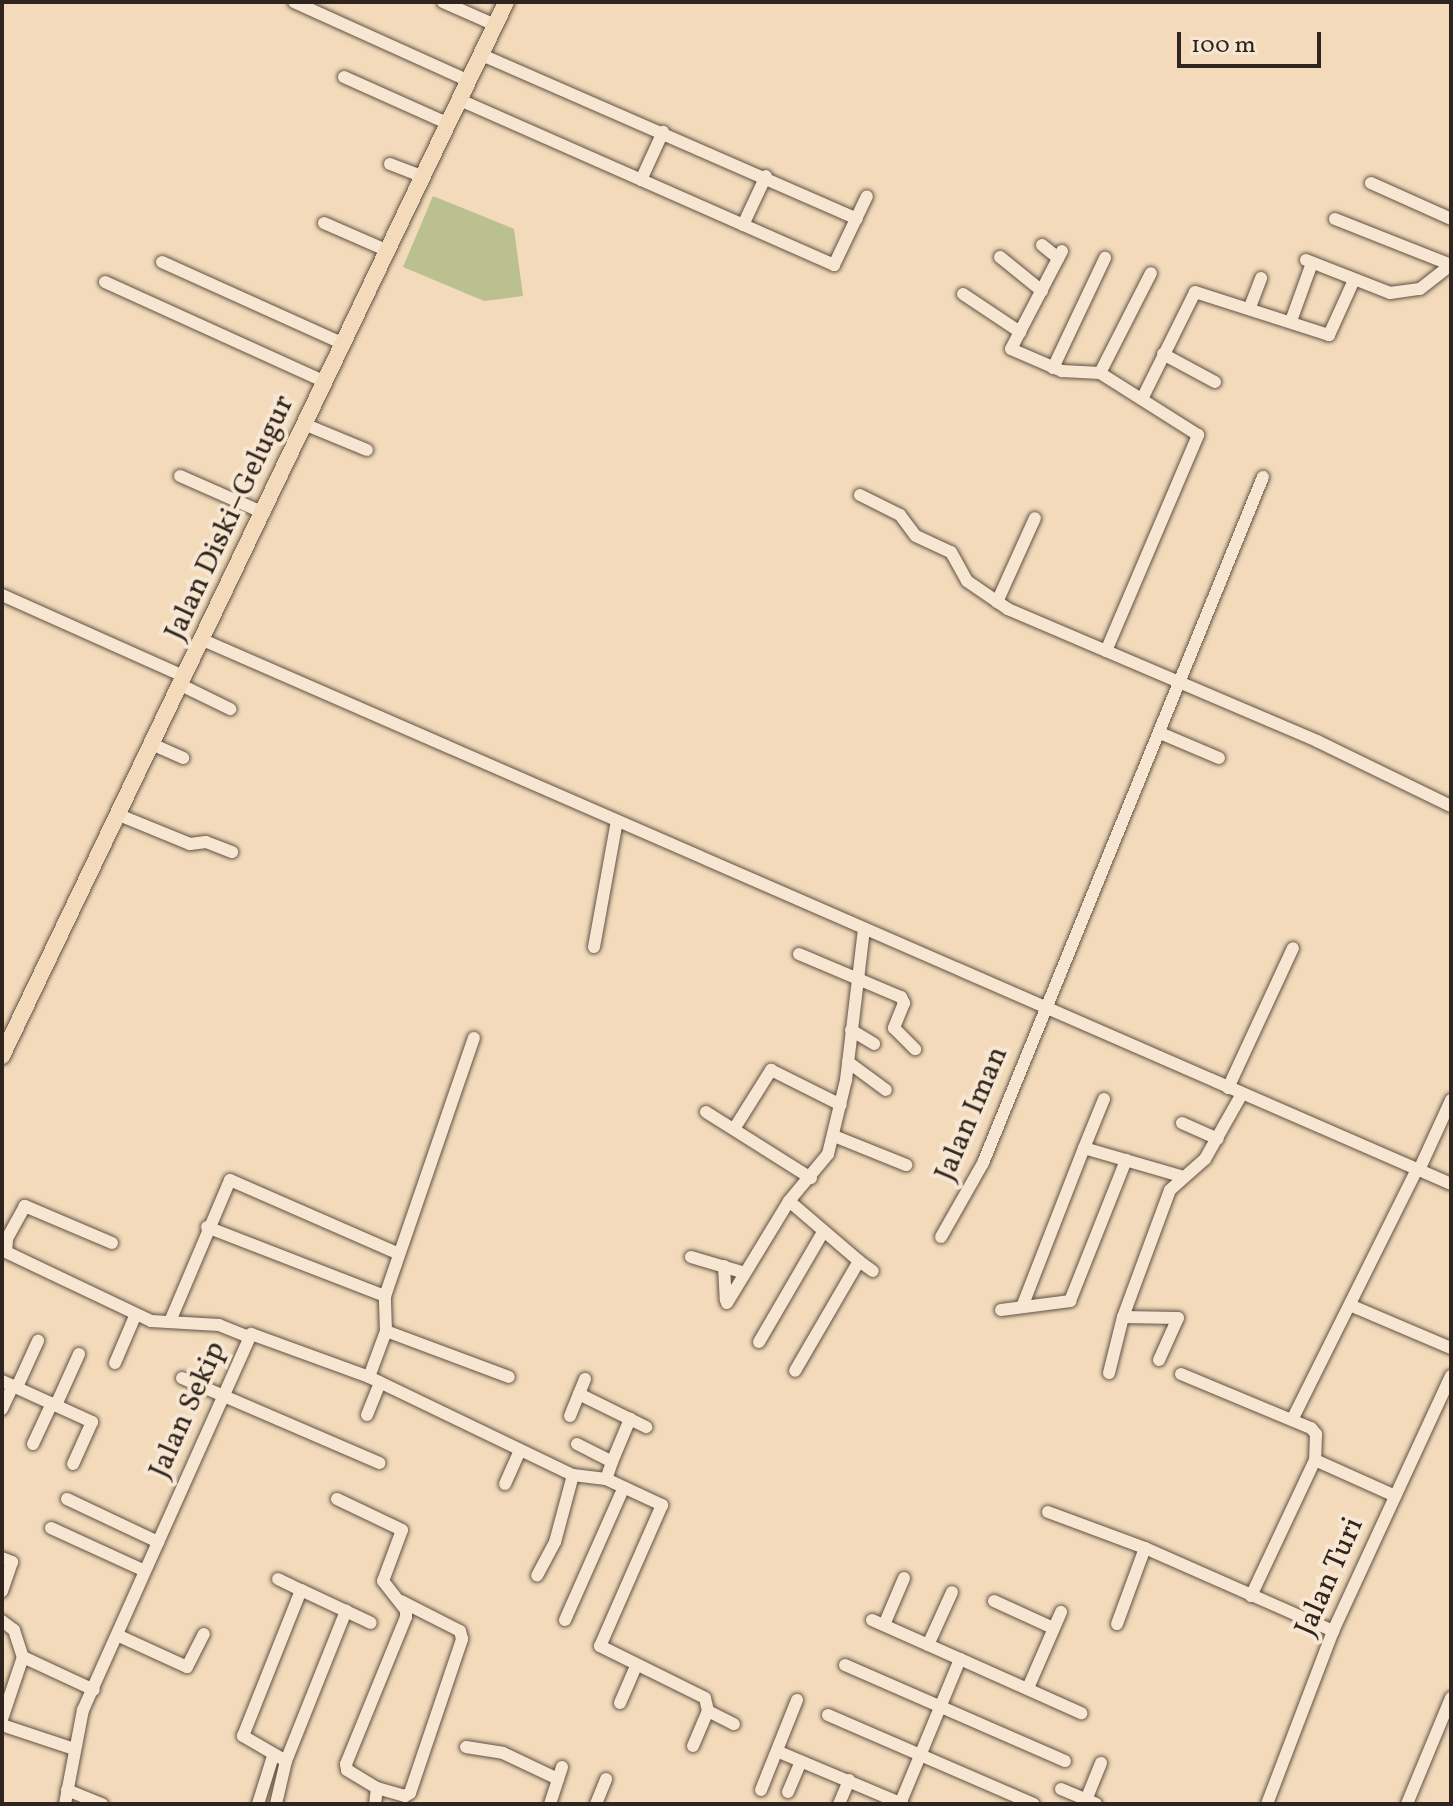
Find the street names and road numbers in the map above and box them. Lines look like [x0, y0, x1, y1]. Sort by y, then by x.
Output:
street label: Jalan Diski–Gelugur [157, 390, 303, 646]
street label: Jalan Iman [928, 1041, 1016, 1187]
street label: Jalan Sekip [142, 1336, 234, 1484]
street label: Jalan Turi [1288, 1512, 1372, 1642]

